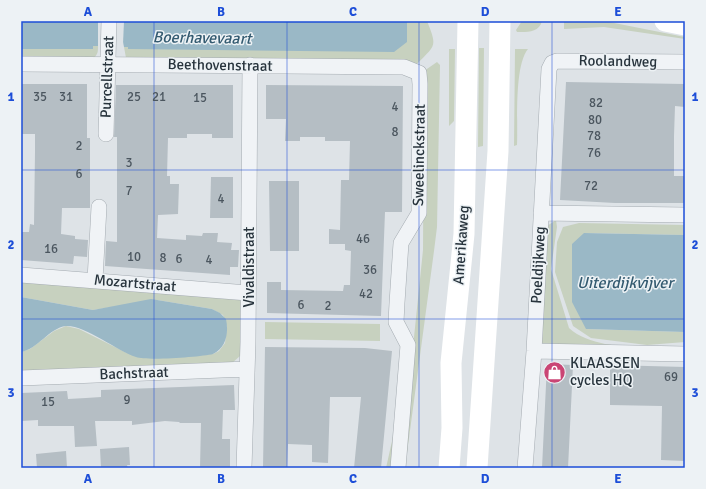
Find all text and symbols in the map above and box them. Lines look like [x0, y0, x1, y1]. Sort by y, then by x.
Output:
text: A [84, 4, 93, 20]
text: B [217, 4, 225, 20]
text: C [349, 4, 357, 20]
text: D [481, 4, 490, 20]
text: E [614, 4, 622, 20]
water label: Boerhavevaart [152, 27, 254, 49]
street label: Purcellstraat [97, 36, 117, 118]
street label: Roolandweg [579, 51, 658, 71]
street label: Beethovenstraat [167, 55, 273, 75]
text: 1 [7, 89, 15, 105]
house number: 35 [33, 89, 47, 105]
house number: 31 [59, 89, 73, 105]
house number: 25 [127, 89, 141, 105]
house number: 21 [152, 89, 166, 105]
text: 1 [691, 89, 699, 105]
house number: 15 [193, 90, 207, 106]
house number: 82 [589, 95, 603, 111]
house number: 4 [391, 99, 399, 115]
street label: Sweelinckstraat [409, 104, 429, 206]
house number: 80 [588, 112, 602, 128]
house number: 8 [391, 124, 399, 140]
house number: 78 [587, 128, 601, 144]
house number: 2 [75, 138, 83, 154]
house number: 76 [587, 145, 601, 161]
house number: 3 [125, 155, 133, 171]
house number: 6 [75, 166, 83, 182]
house number: 72 [584, 178, 598, 194]
house number: 7 [125, 183, 133, 199]
house number: 4 [217, 191, 225, 207]
street label: Amerikaweg [449, 205, 473, 285]
street label: Poeldijkweg [527, 226, 549, 304]
street label: Vivaldistraat [240, 227, 258, 307]
house number: 46 [356, 231, 370, 247]
text: 2 [7, 237, 15, 253]
text: 2 [691, 237, 699, 253]
house number: 16 [44, 241, 58, 257]
house number: 10 [127, 249, 141, 265]
house number: 8 [159, 250, 167, 266]
house number: 6 [175, 251, 183, 267]
house number: 4 [205, 252, 213, 268]
house number: 36 [363, 262, 377, 278]
street label: Mozartstraat [93, 270, 177, 296]
water label: Uiterdijkvijver [577, 273, 675, 293]
house number: 42 [359, 286, 373, 302]
house number: 6 [297, 297, 305, 313]
house number: 2 [324, 298, 332, 314]
place label: KLAASSEN cycles HQ [570, 354, 640, 389]
shop icon: KLAASSEN cycles HQ [541, 359, 567, 385]
street label: Bachstraat [99, 363, 169, 383]
house number: 69 [664, 369, 678, 385]
text: 3 [7, 385, 15, 401]
text: 3 [691, 385, 699, 401]
house number: 9 [123, 392, 131, 408]
house number: 15 [41, 394, 55, 410]
text: A [84, 471, 93, 487]
text: B [217, 471, 225, 487]
text: C [349, 471, 357, 487]
text: D [481, 471, 490, 487]
text: E [614, 471, 622, 487]

